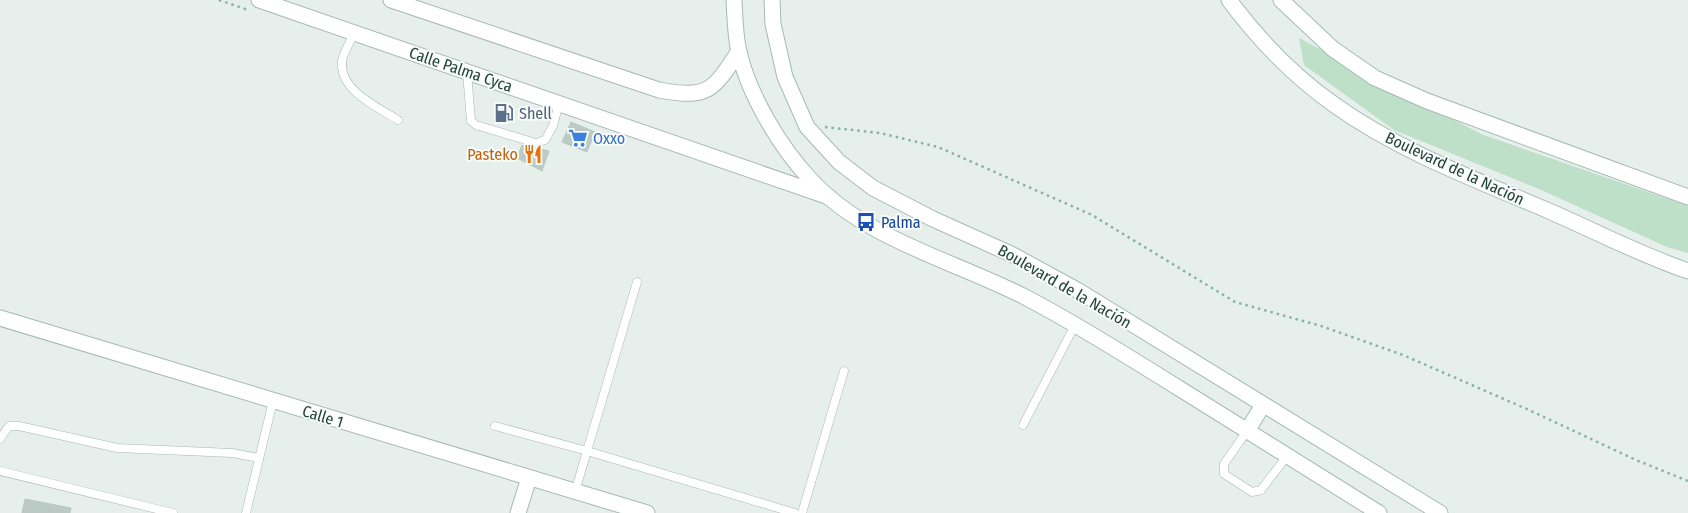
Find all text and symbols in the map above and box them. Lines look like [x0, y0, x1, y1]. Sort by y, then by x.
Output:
street label: Calle Palma Cyca [407, 43, 515, 96]
fuel station icon: Shell [493, 102, 515, 124]
place label: Shell [519, 104, 552, 123]
supermarket icon: Oxxo [567, 127, 589, 149]
street label: Boulevard de la Nación [1382, 128, 1527, 209]
place label: Oxxo [593, 129, 625, 148]
restaurant icon: Pasteko [522, 143, 544, 165]
place label: Pasteko [467, 145, 518, 164]
bus stop icon: Palma [855, 211, 877, 233]
place label: Palma [881, 213, 921, 232]
street label: Boulevard de la Nación [995, 240, 1135, 332]
street label: Calle 1 [300, 401, 346, 432]

